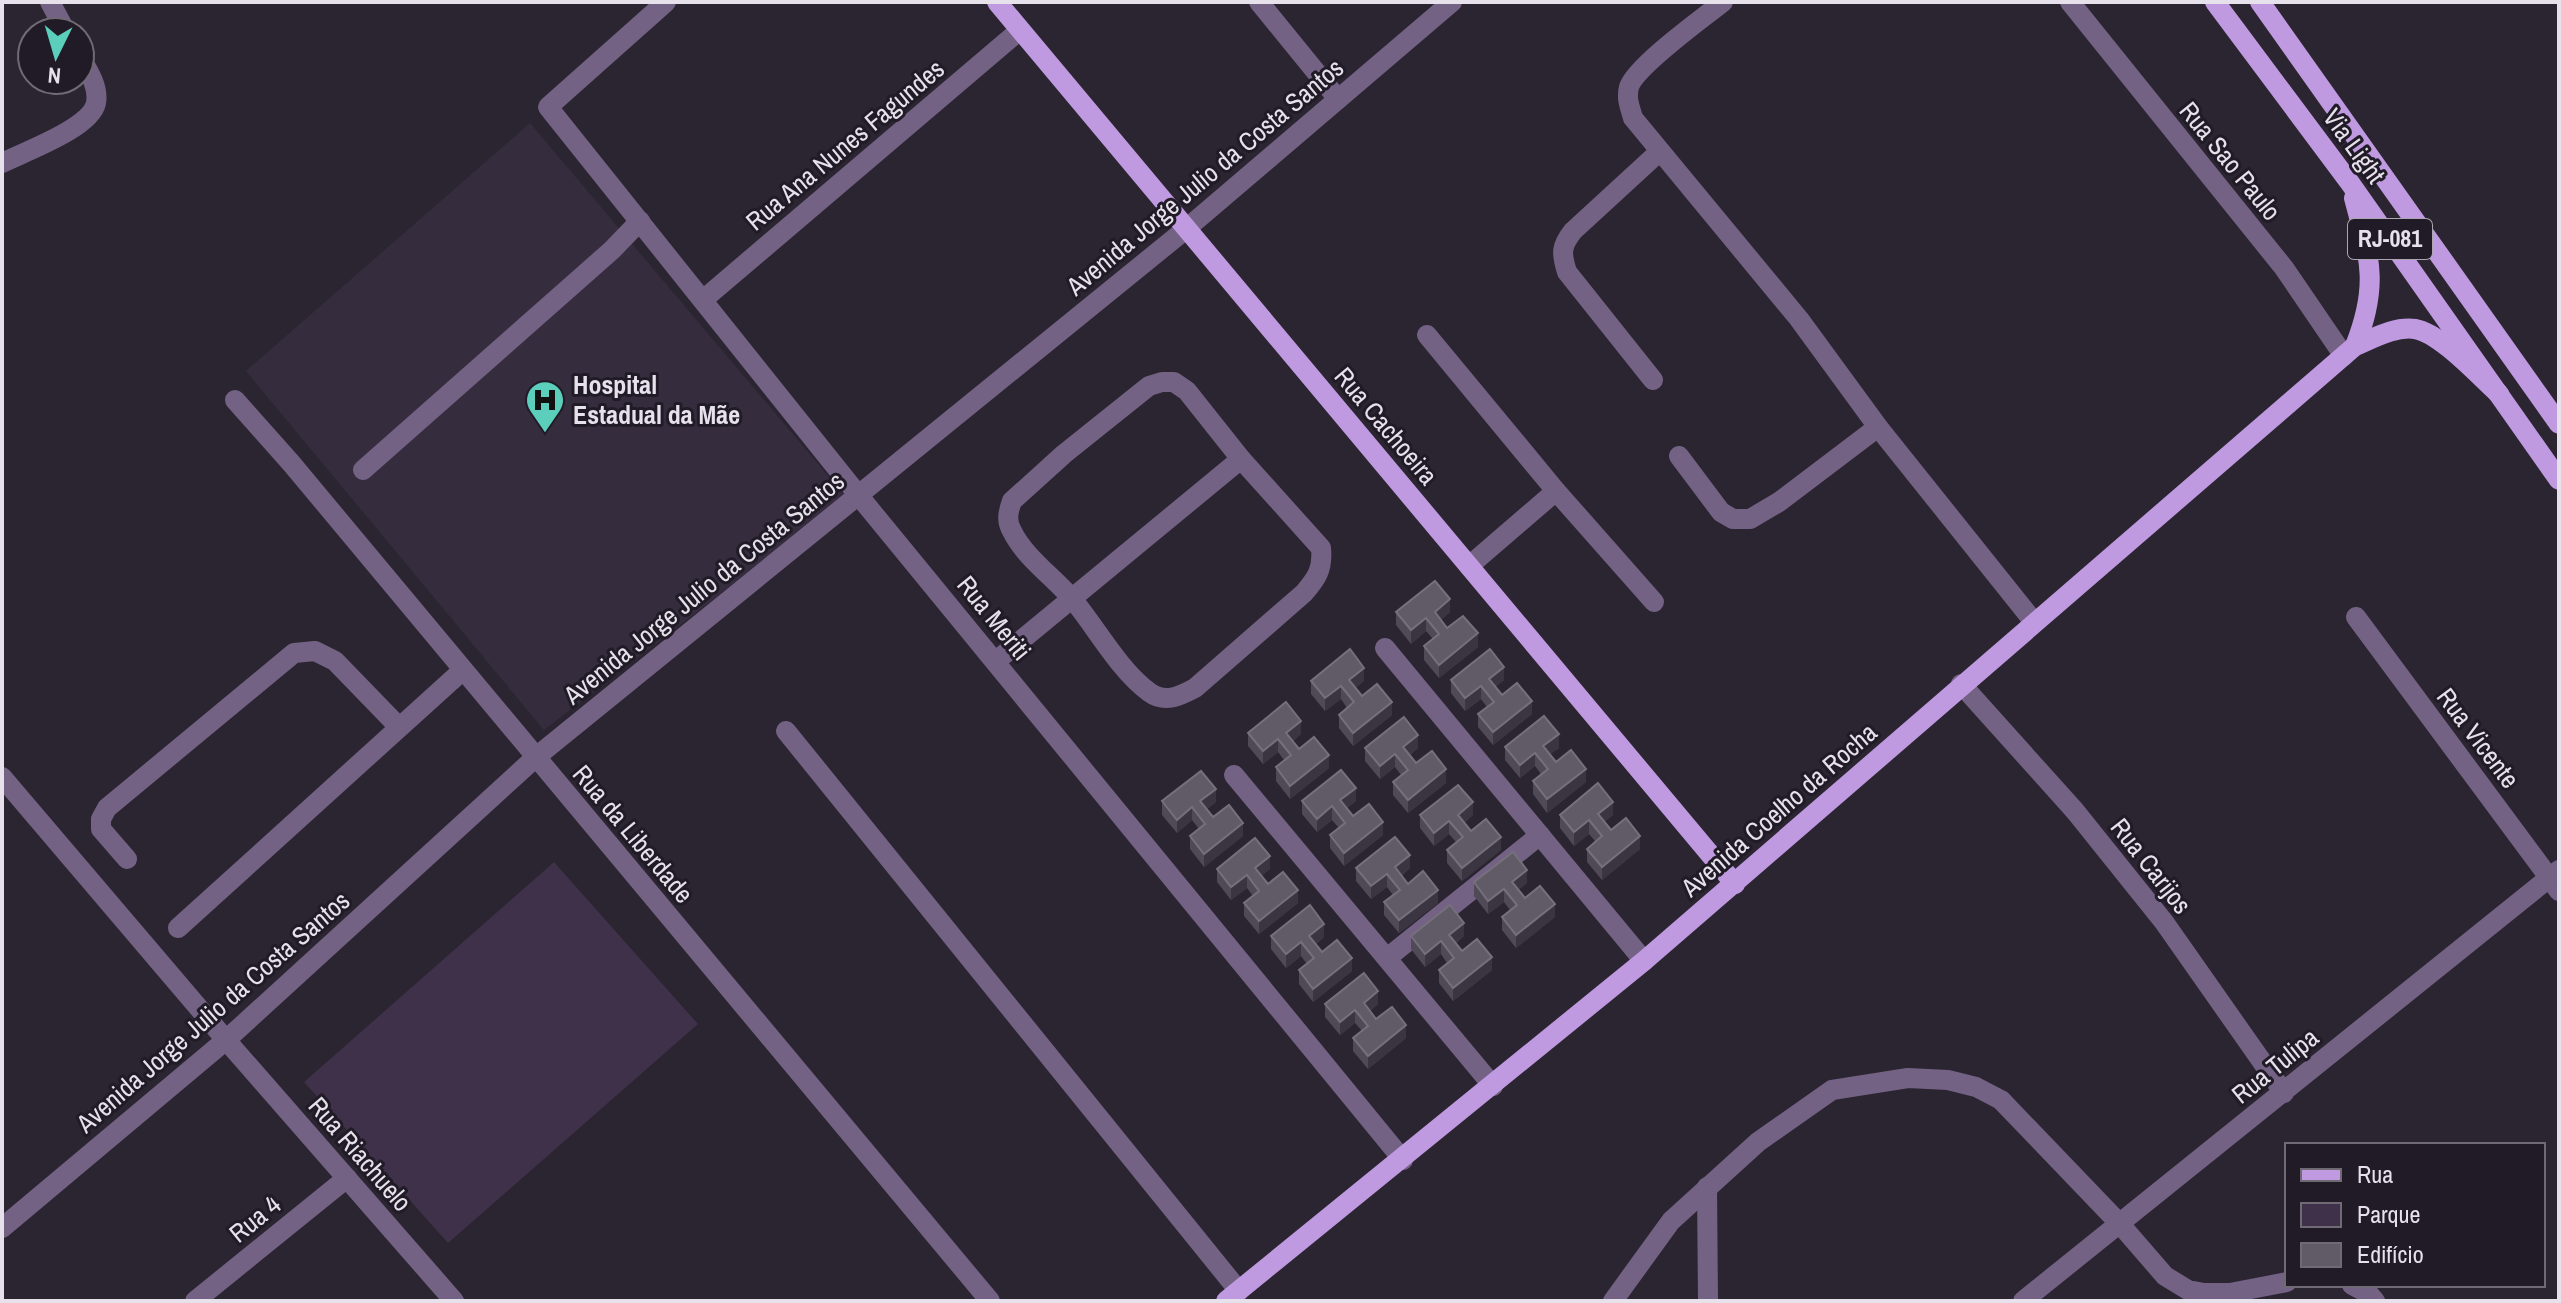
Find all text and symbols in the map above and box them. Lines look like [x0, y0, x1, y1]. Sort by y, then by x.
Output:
north arrow [16, 16, 96, 96]
street label: Avenida Jorge Julio da Costa Santos [1058, 50, 1351, 304]
street label: Rua Ana Nunes Fagundes [738, 51, 951, 238]
text: N [46, 60, 62, 91]
street label: Rua Sao Paulo [2172, 94, 2289, 227]
street label: Via Light [2315, 101, 2394, 190]
road number: RJ-081 [2348, 219, 2432, 259]
street label: Rua Cachoeira [1327, 360, 1446, 492]
place label: Hospital Estadual da Mãe [573, 367, 740, 432]
hospital icon: Hospital Estadual da Mãe [524, 379, 566, 434]
street label: Avenida Jorge Julio da Costa Santos [555, 463, 851, 712]
street label: Rua Meriti [949, 568, 1039, 667]
street label: Rua Vicente [2429, 680, 2528, 795]
street label: Avenida Coelho da Rocha [1673, 715, 1884, 905]
street label: Rua da Liberdade [565, 757, 702, 910]
street label: Rua Carijos [2103, 811, 2200, 921]
street label: Avenida Jorge Julio da Costa Santos [68, 883, 357, 1141]
street label: Rua Tulipa [2224, 1020, 2325, 1111]
street label: Rua Riachuelo [301, 1089, 420, 1218]
legend [2285, 1143, 2545, 1287]
text: Rua [2357, 1158, 2393, 1190]
street label: Rua 4 [222, 1187, 288, 1250]
text: Parque [2357, 1198, 2420, 1230]
text: Edifício [2357, 1238, 2424, 1270]

